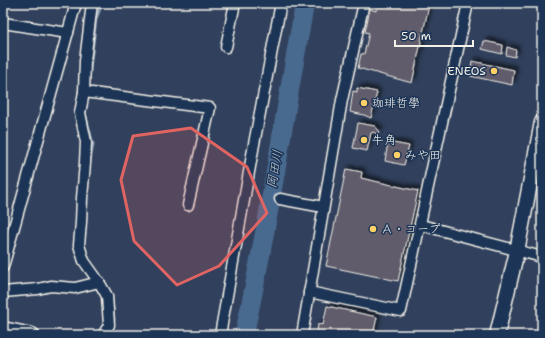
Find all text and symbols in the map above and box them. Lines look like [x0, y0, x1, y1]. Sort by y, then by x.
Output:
scale bar [395, 22, 473, 48]
text: 50 m [401, 28, 431, 44]
place label: ENEOS [447, 63, 486, 79]
marker: ENEOS [489, 66, 499, 76]
place label: 珈琲哲學 [372, 95, 420, 111]
marker: 珈琲哲學 [359, 98, 369, 108]
place label: 牛角 [372, 132, 396, 148]
marker: 牛角 [359, 135, 369, 145]
place label: みや田 [405, 147, 441, 163]
water label: 岡田川 [263, 148, 286, 190]
marker: みや田 [392, 150, 402, 160]
place label: Ａ・コープ [381, 221, 441, 237]
marker: Ａ・コープ [368, 224, 378, 234]

